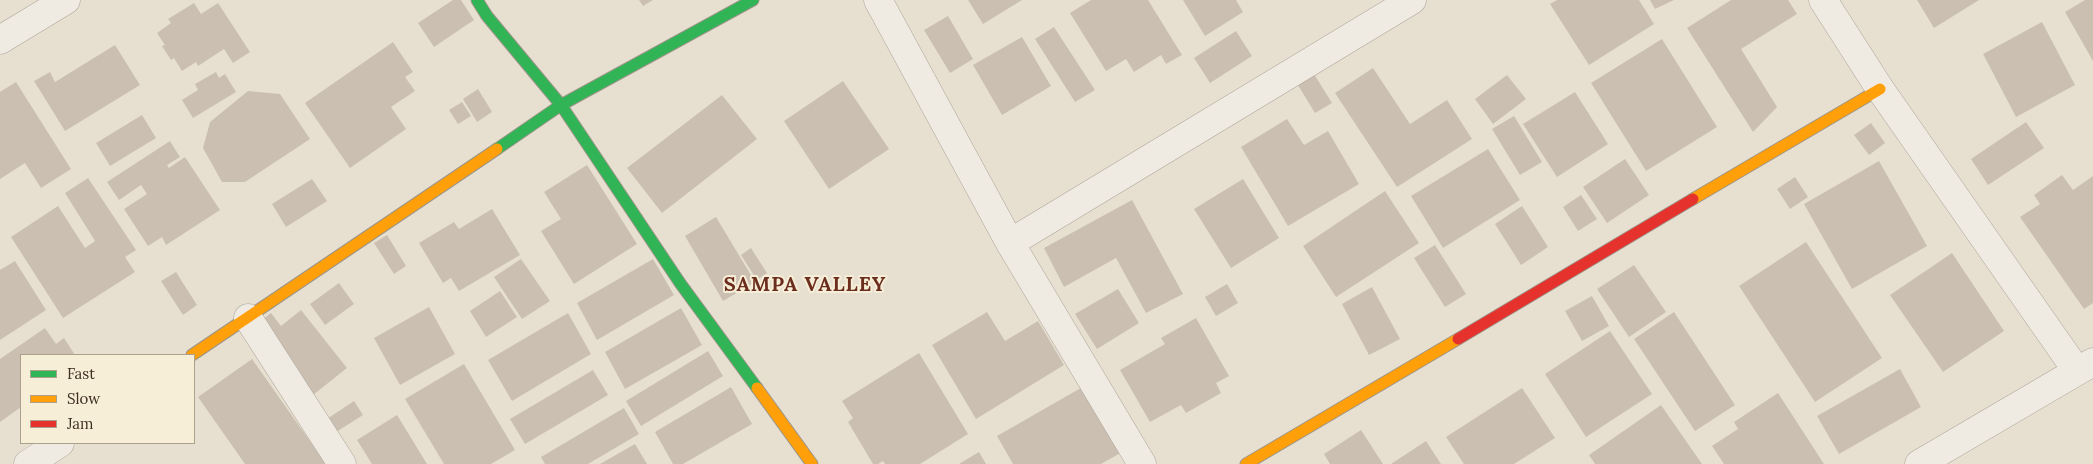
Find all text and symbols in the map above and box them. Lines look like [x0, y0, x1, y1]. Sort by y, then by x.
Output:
district label: SAMPA VALLEY [722, 273, 888, 297]
legend [20, 354, 195, 444]
text: Fast [67, 364, 95, 383]
text: Slow [67, 389, 100, 408]
text: Jam [67, 414, 94, 433]

